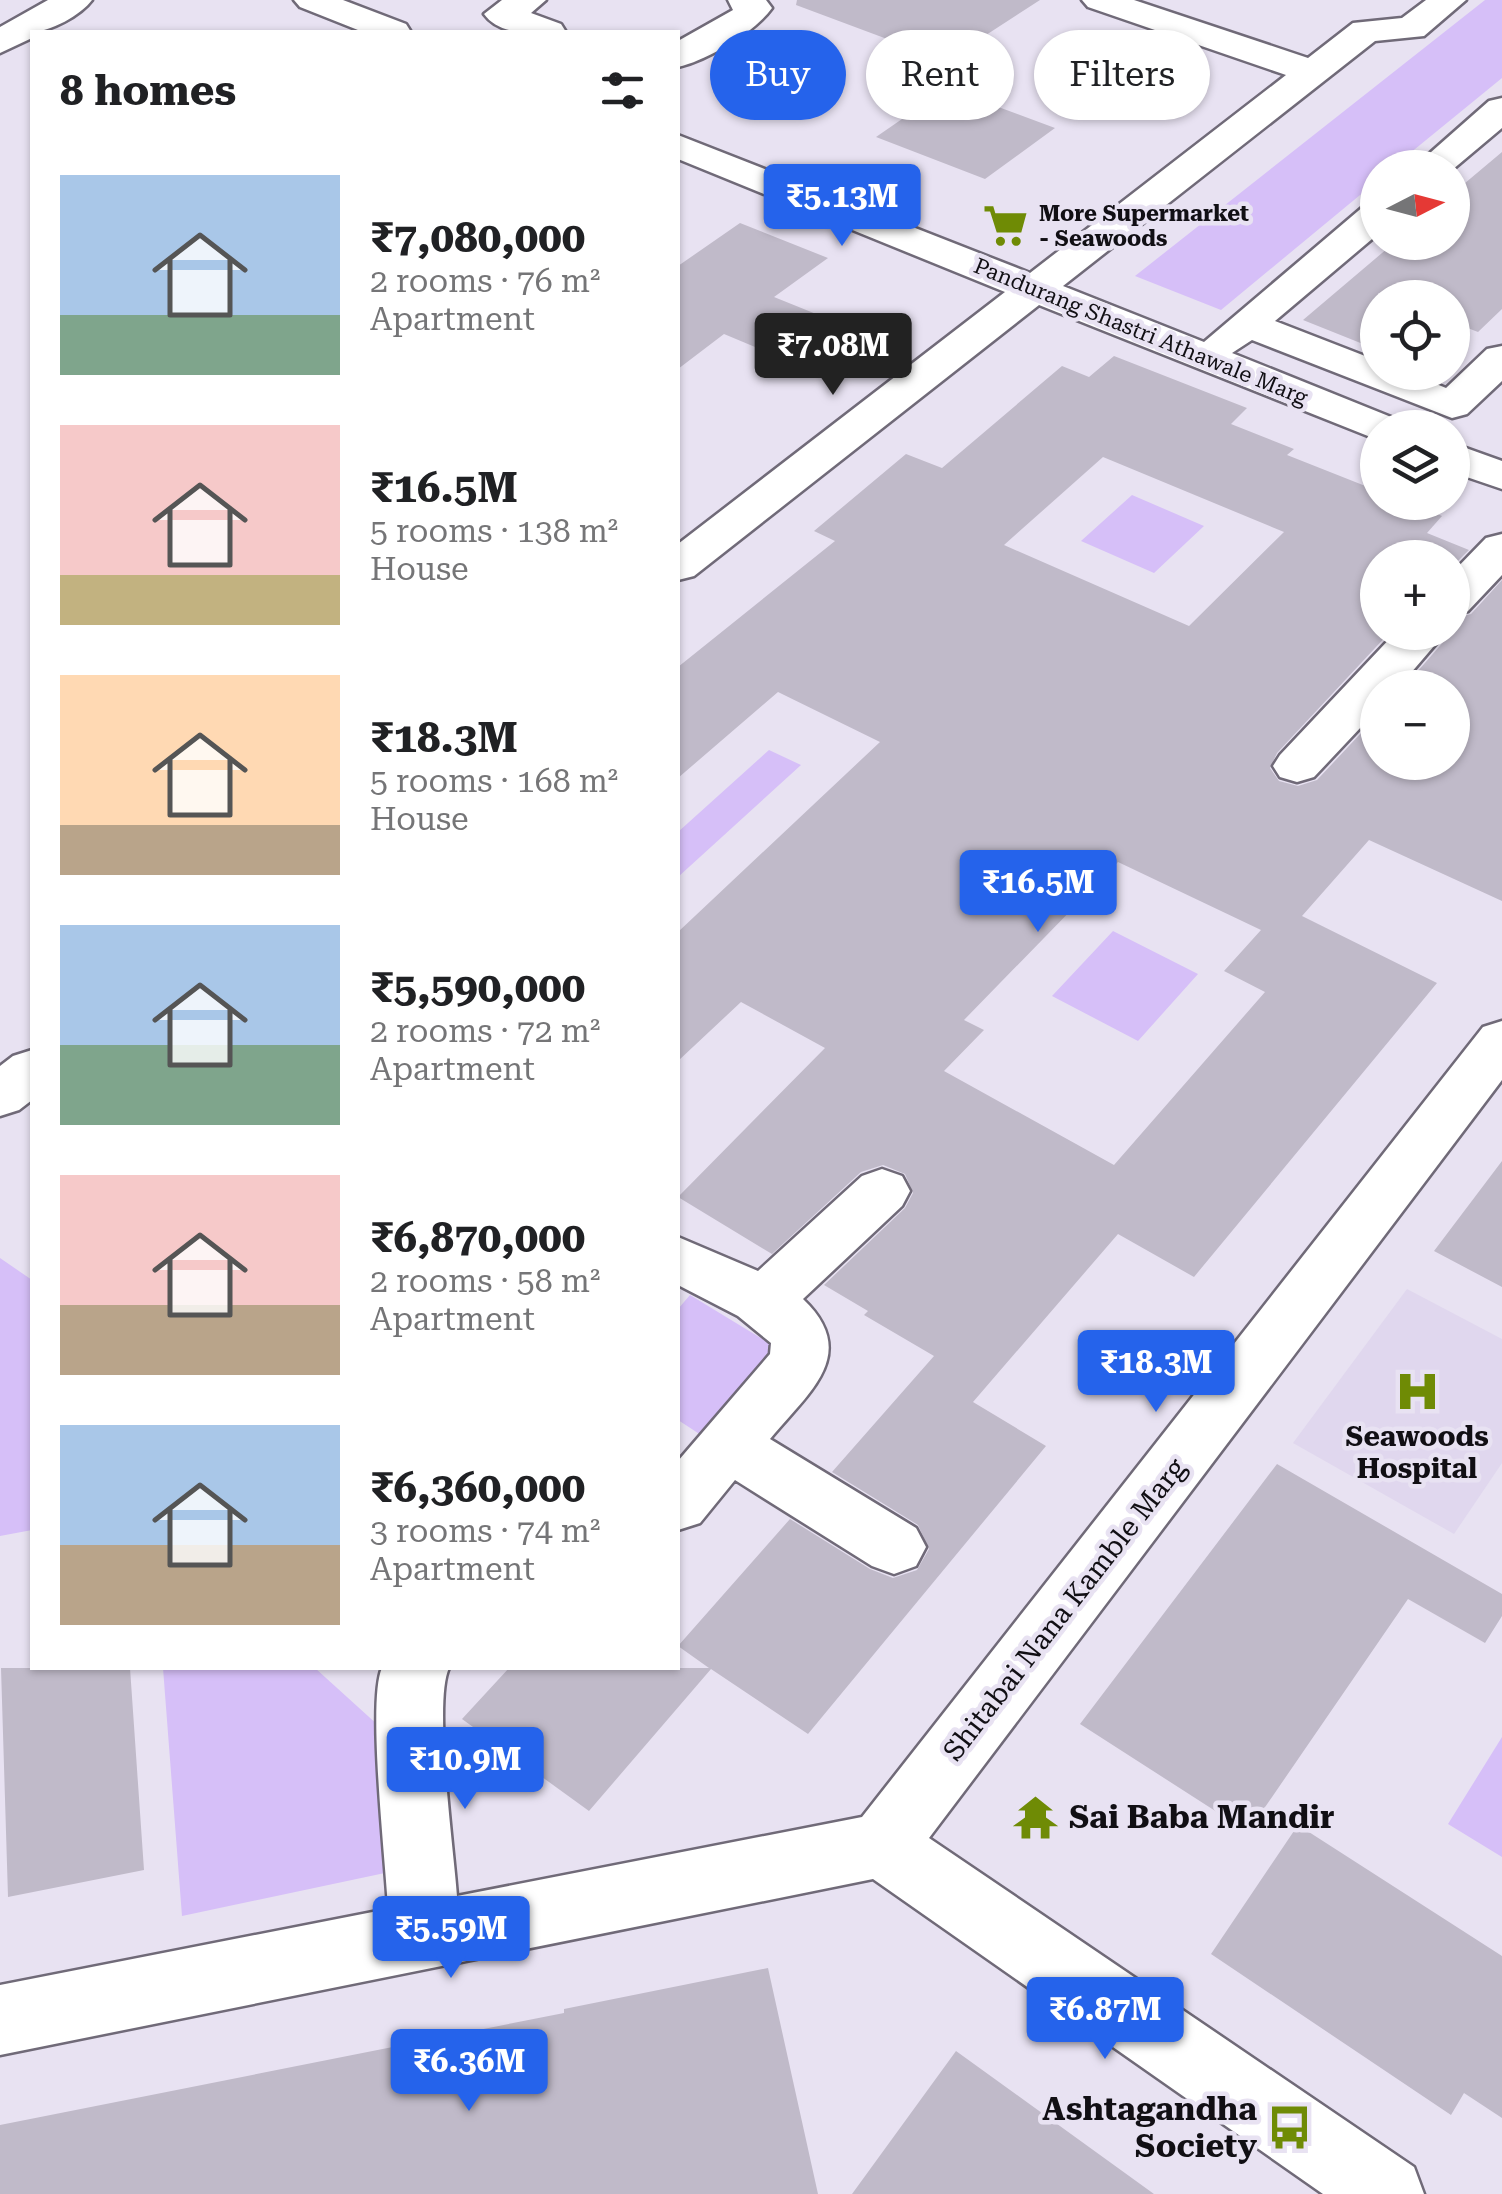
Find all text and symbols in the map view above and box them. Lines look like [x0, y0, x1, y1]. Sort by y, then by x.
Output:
chip: Buy [710, 30, 846, 120]
chip: Rent [866, 30, 1014, 120]
chip: Filters [1034, 30, 1210, 120]
icon: filters [595, 63, 650, 118]
text: 8 homes [60, 66, 236, 115]
north arrow [1360, 150, 1470, 260]
map controls [1360, 150, 1470, 780]
pin: ₹5.13M [761, 164, 923, 249]
text: ₹5.13M [786, 177, 898, 215]
place label: More Supermarket - Seawoods [1039, 201, 1249, 251]
supermarket icon: More Supermarket - Seawoods [982, 202, 1030, 250]
text: ₹7,080,000 [370, 213, 585, 262]
icon: home [140, 215, 260, 335]
street label: Pandurang Shastri Athawale Marg [970, 253, 1312, 410]
text: 2 rooms · 76 m² [370, 262, 600, 300]
button: locate [1360, 280, 1470, 390]
text: Apartment [370, 300, 535, 338]
pin: ₹7.08M [752, 313, 914, 398]
text: ₹7.08M [777, 326, 889, 364]
button: layers [1360, 410, 1470, 520]
text: ₹16.5M [370, 463, 518, 512]
icon: home [140, 465, 260, 585]
text: 5 rooms · 138 m² [370, 512, 618, 550]
button: + [1360, 540, 1470, 650]
text: House [370, 550, 469, 588]
button: − [1360, 670, 1470, 780]
text: ₹18.3M [370, 713, 518, 762]
icon: home [140, 715, 260, 835]
text: 5 rooms · 168 m² [370, 762, 618, 800]
text: House [370, 800, 469, 838]
pin: ₹16.5M [957, 850, 1119, 935]
text: ₹16.5M [982, 863, 1094, 901]
text: ₹5,590,000 [370, 963, 585, 1012]
icon: home [140, 965, 260, 1085]
text: 2 rooms · 72 m² [370, 1012, 600, 1050]
text: Apartment [370, 1050, 535, 1088]
text: ₹6,870,000 [370, 1213, 585, 1262]
icon: home [140, 1215, 260, 1335]
text: 2 rooms · 58 m² [370, 1262, 600, 1300]
text: Apartment [370, 1300, 535, 1338]
pin: ₹18.3M [1075, 1330, 1237, 1415]
text: ₹18.3M [1100, 1343, 1212, 1381]
hospital icon: Seawoods Hospital [1393, 1367, 1441, 1415]
place label: Seawoods Hospital [1345, 1420, 1489, 1485]
street label: Shitabai Nana Kamble Marg [936, 1452, 1193, 1767]
text: ₹6,360,000 [370, 1463, 585, 1512]
icon: home [140, 1465, 260, 1585]
text: 3 rooms · 74 m² [370, 1512, 600, 1550]
text: Apartment [370, 1550, 535, 1588]
pin: ₹10.9M [384, 1727, 546, 1812]
text: ₹10.9M [409, 1740, 521, 1778]
temple icon: Sai Baba Mandir [1012, 1793, 1060, 1841]
place label: Sai Baba Mandir [1069, 1798, 1334, 1836]
pin: ₹5.59M [370, 1896, 532, 1981]
text: ₹5.59M [395, 1909, 507, 1947]
pin: ₹6.87M [1024, 1977, 1186, 2062]
text: ₹6.87M [1049, 1990, 1161, 2028]
pin: ₹6.36M [388, 2029, 550, 2114]
text: ₹6.36M [413, 2042, 525, 2080]
place label: Ashtagandha Society [1042, 2090, 1258, 2165]
bus stop icon: Ashtagandha Society [1266, 2103, 1314, 2151]

